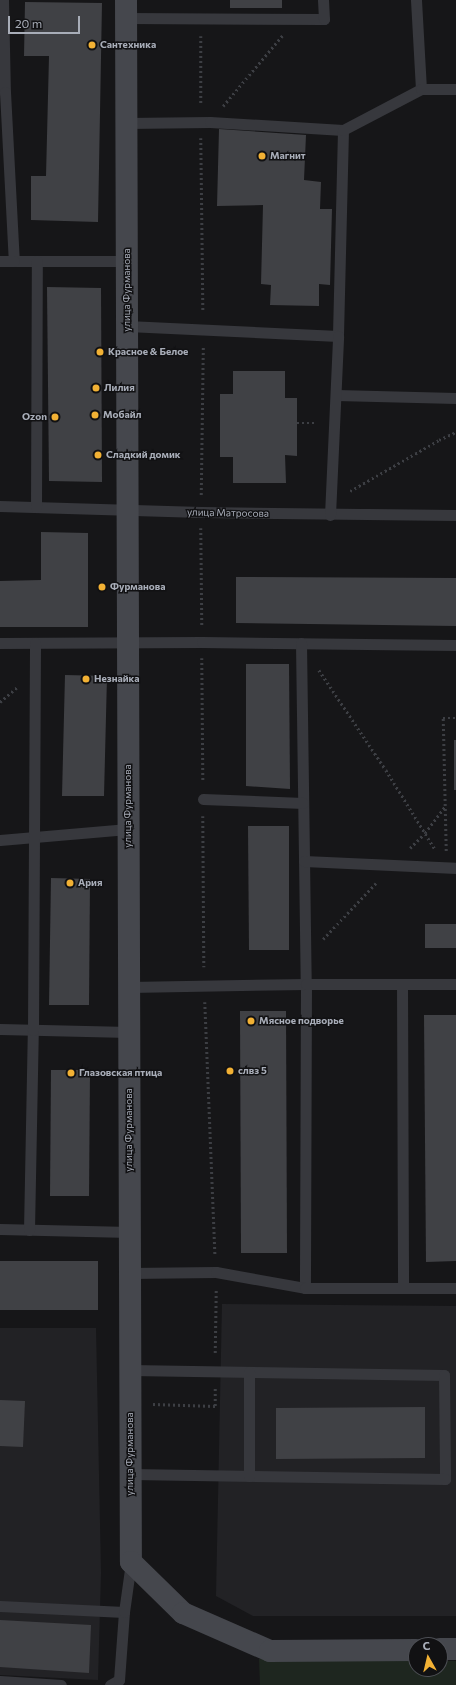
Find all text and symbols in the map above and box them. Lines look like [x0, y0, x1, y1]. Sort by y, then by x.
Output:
scale bar [10, 8, 82, 34]
text: 20 m [15, 16, 42, 30]
place label: Сантехника [100, 39, 156, 51]
marker: Сантехника [87, 40, 97, 50]
place label: Магнит [270, 150, 306, 162]
marker: Магнит [257, 151, 267, 161]
street label: улица Фурманова [121, 248, 133, 332]
place label: Красное & Белое [108, 346, 188, 358]
marker: Красное & Белое [95, 347, 105, 357]
place label: Лилия [104, 382, 135, 394]
marker: Лилия [91, 383, 101, 393]
place label: Мобайл [103, 409, 142, 421]
marker: Мобайл [90, 410, 100, 420]
place label: Ozon [22, 411, 47, 423]
marker: Ozon [50, 412, 60, 422]
place label: Сладкий домик [106, 449, 180, 461]
marker: Сладкий домик [93, 450, 103, 460]
street label: улица Матросова [187, 506, 269, 520]
place label: Фурманова [110, 581, 165, 593]
marker: Фурманова [97, 582, 107, 592]
place label: Незнайка [94, 673, 139, 685]
marker: Незнайка [81, 674, 91, 684]
street label: улица Фурманова [122, 764, 134, 848]
place label: Ария [78, 877, 102, 889]
marker: Ария [65, 878, 75, 888]
place label: Мясное подворье [259, 1015, 344, 1027]
marker: Мясное подворье [246, 1016, 256, 1026]
place label: слвз 5 [238, 1065, 267, 1077]
marker: слвз 5 [225, 1066, 235, 1076]
place label: Глазовская птица [79, 1067, 162, 1079]
marker: Глазовская птица [66, 1068, 76, 1078]
street label: улица Фурманова [123, 1088, 135, 1172]
street label: улица Фурманова [124, 1412, 136, 1496]
north arrow [408, 1637, 448, 1677]
text: С [422, 1639, 431, 1653]

